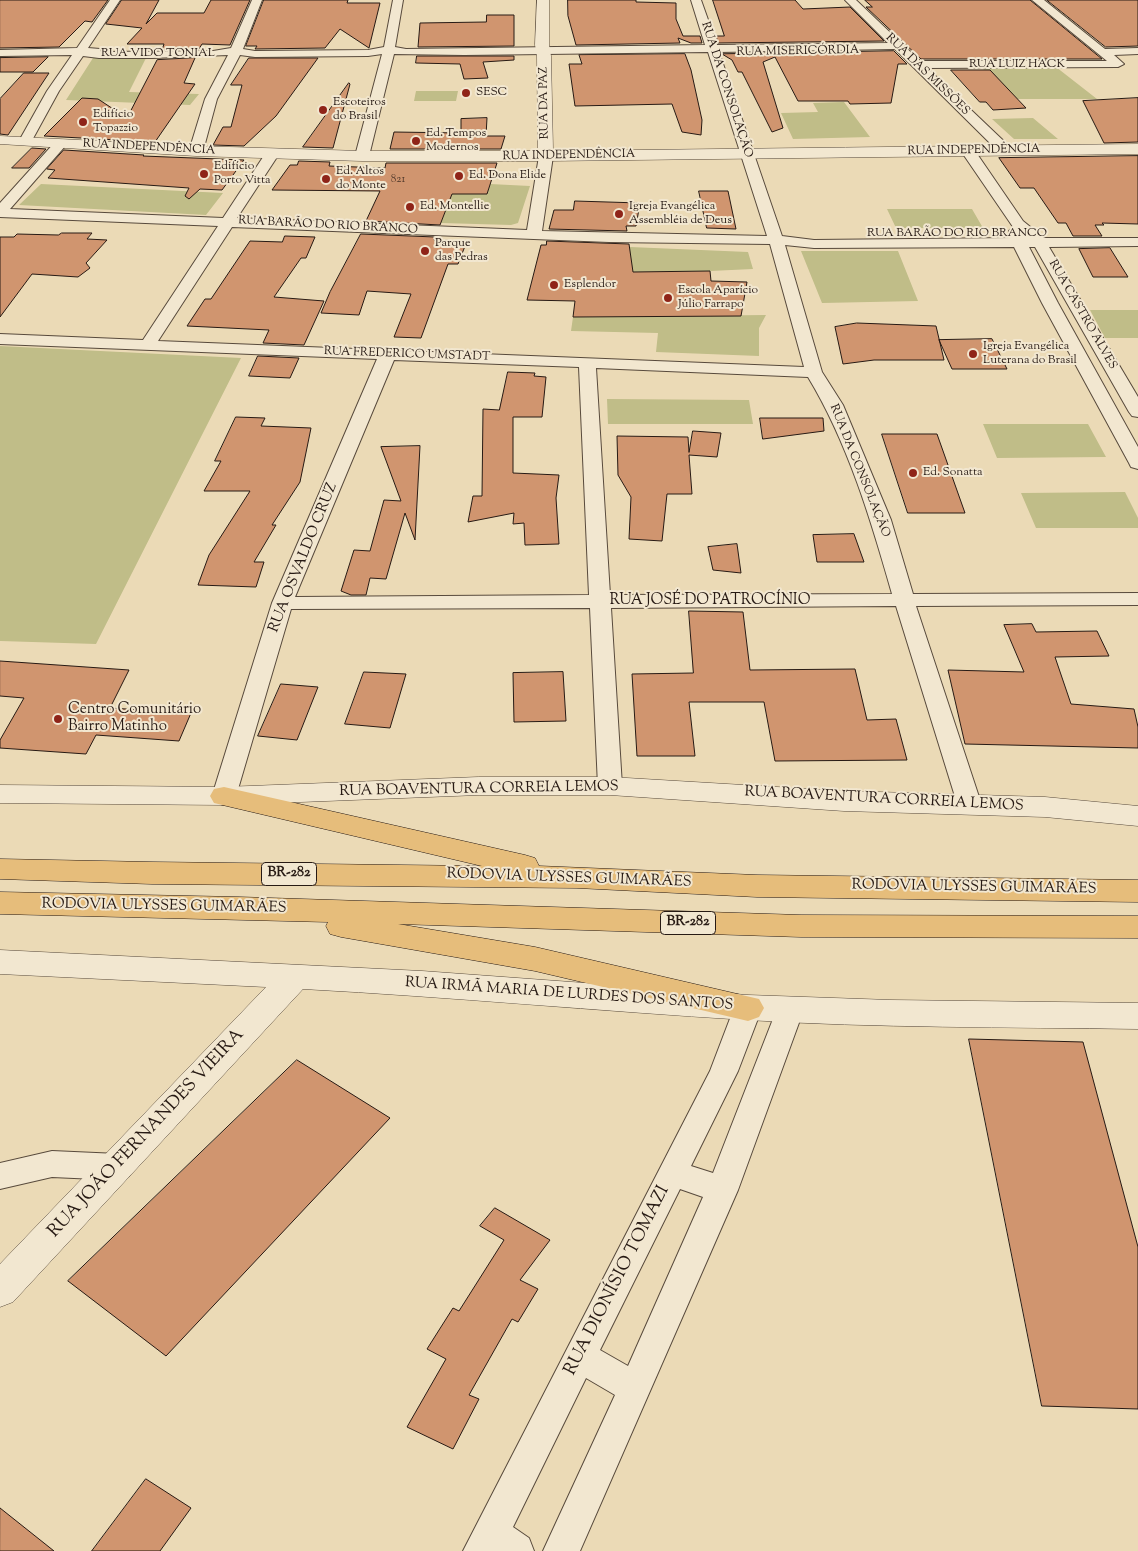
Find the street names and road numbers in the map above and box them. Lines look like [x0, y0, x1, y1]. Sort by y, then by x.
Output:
street label: RUA DA CONSOLAÇÃO [697, 20, 755, 160]
street label: RUA DAS MISSÕES [882, 31, 972, 119]
street label: RUA MISERICÓRDIA [736, 44, 860, 60]
street label: RUA VIDO TONIAL [101, 47, 215, 61]
street label: RUA LUIZ HACK [969, 58, 1065, 72]
street label: RUA DA PAZ [537, 67, 553, 139]
street label: RUA INDEPENDÊNCIA [82, 137, 216, 159]
street label: RUA INDEPENDÊNCIA [907, 143, 1041, 159]
street label: RUA INDEPENDÊNCIA [502, 148, 636, 164]
street label: RUA BARÃO DO RIO BRANCO [238, 214, 418, 238]
street label: RUA BARÃO DO RIO BRANCO [867, 227, 1047, 241]
street label: RUA CASTRO ALVES [1045, 258, 1119, 372]
street label: RUA FREDERICO UMSTADT [324, 345, 490, 365]
street label: RUA DA CONSOLAÇÃO [826, 402, 892, 540]
street label: RUA OSVALDO CRUZ [266, 481, 342, 635]
street label: RUA JOSÉ DO PATROCÍNIO [609, 592, 811, 610]
street label: RUA BOAVENTURA CORREIA LEMOS [339, 779, 619, 801]
street label: RUA BOAVENTURA CORREIA LEMOS [744, 784, 1024, 816]
road number: BR-282 [262, 862, 316, 886]
street label: RODOVIA ULYSSES GUIMARÃES [446, 866, 692, 892]
street label: RODOVIA ULYSSES GUIMARÃES [851, 877, 1097, 899]
street label: RODOVIA ULYSSES GUIMARÃES [41, 896, 287, 918]
road number: BR-282 [660, 911, 716, 934]
street label: RUA IRMÃ MARIA DE LURDES DOS SANTOS [404, 975, 734, 1015]
street label: RUA JOÃO FERNANDES VIEIRA [44, 1025, 250, 1243]
street label: RUA DIONÍSIO TOMAZI [561, 1182, 675, 1380]

